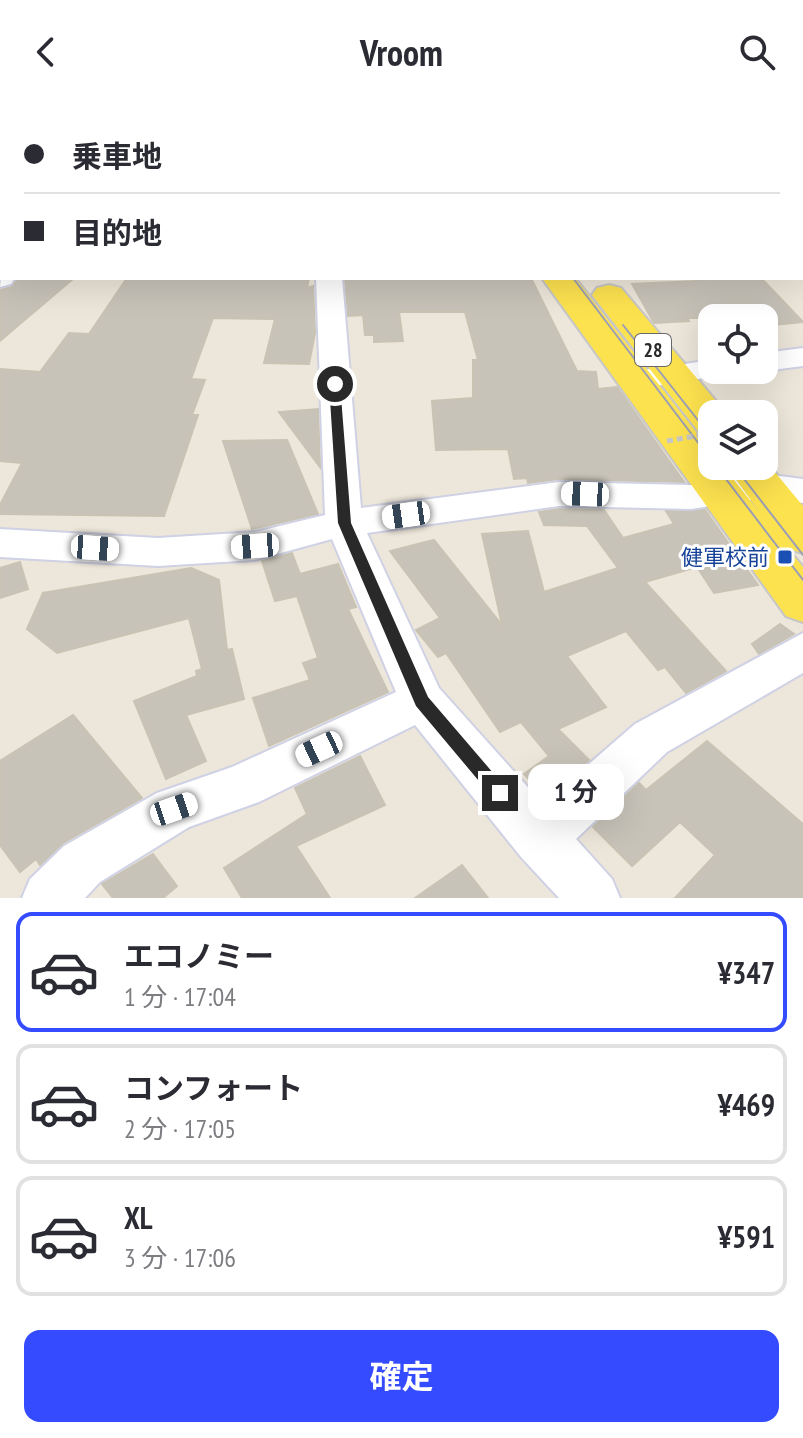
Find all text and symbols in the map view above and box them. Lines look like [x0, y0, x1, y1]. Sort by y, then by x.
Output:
text: Vroom [360, 29, 443, 76]
icon: back [24, 30, 68, 74]
icon: search [735, 30, 779, 74]
text: 乗車地 [72, 136, 162, 175]
text: 目的地 [72, 213, 162, 252]
map controls [698, 304, 778, 480]
button: locate [698, 304, 778, 384]
road number: 28 [635, 334, 671, 366]
route start [317, 366, 353, 402]
button: layers [698, 400, 778, 480]
car [561, 481, 609, 507]
car [381, 500, 431, 530]
car [230, 532, 280, 560]
car [70, 534, 120, 562]
place label: 健軍校前 [681, 543, 769, 571]
marker: 健軍校前 [776, 548, 794, 566]
car [292, 728, 346, 770]
callout: 1 分 [528, 765, 624, 821]
route end [482, 775, 518, 811]
text: 1 分 [554, 775, 598, 808]
car [147, 790, 201, 828]
icon: car [28, 936, 100, 1008]
text: エコノミー [124, 936, 274, 975]
text: ¥347 [718, 953, 775, 992]
text: 1 分 · 17:04 [124, 980, 236, 1013]
icon: car [28, 1068, 100, 1140]
text: コンフォート [124, 1068, 303, 1107]
text: ¥469 [718, 1085, 775, 1124]
text: 2 分 · 17:05 [124, 1112, 236, 1145]
text: XL [124, 1198, 153, 1237]
icon: car [28, 1200, 100, 1272]
text: ¥591 [718, 1217, 775, 1256]
text: 3 分 · 17:06 [124, 1241, 236, 1274]
button: 確定 [24, 1330, 779, 1422]

